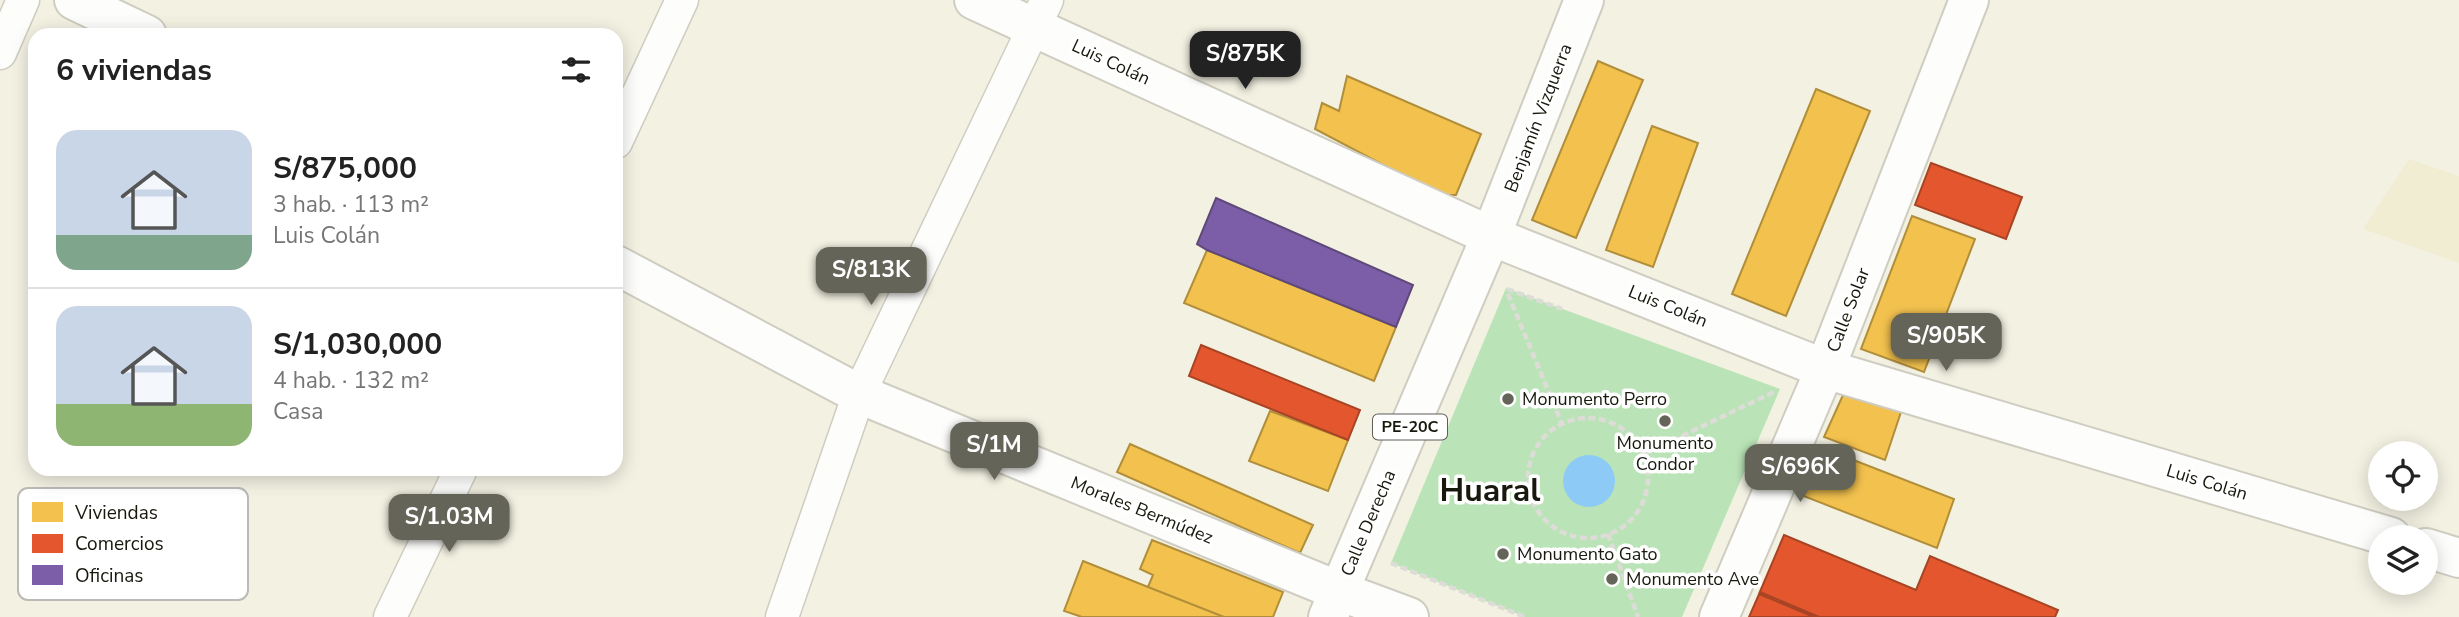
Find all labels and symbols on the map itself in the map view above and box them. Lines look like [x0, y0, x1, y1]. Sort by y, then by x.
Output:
pin: S/875K [1188, 32, 1302, 91]
street label: Luis Colán [1068, 33, 1154, 91]
street label: Benjamín Vizquerra [1499, 40, 1577, 196]
pin: S/813K [814, 247, 928, 307]
street label: Calle Solar [1821, 264, 1875, 356]
street label: Luis Colán [1625, 279, 1711, 333]
pin: S/905K [1889, 314, 2003, 373]
place label: Monumento Perro [1522, 387, 1667, 411]
marker: Monumento Perro [1500, 391, 1516, 407]
marker: Monumento Condor [1657, 413, 1673, 429]
road number: PE-20C [1373, 414, 1447, 440]
pin: S/1M [953, 422, 1035, 482]
place label: Monumento Condor [1616, 431, 1714, 476]
pin: S/696K [1743, 444, 1857, 504]
street label: Luis Colán [2163, 458, 2251, 506]
street label: Calle Derecha [1335, 466, 1401, 580]
district label: Huaral [1440, 469, 1540, 512]
street label: Morales Bermúdez [1067, 471, 1217, 549]
legend [18, 488, 248, 600]
pin: S/1.03M [384, 494, 514, 554]
text: Viviendas [74, 500, 158, 526]
text: Comercios [75, 531, 164, 557]
place label: Monumento Gato [1517, 542, 1658, 566]
marker: Monumento Gato [1495, 546, 1511, 562]
text: Oficinas [75, 563, 143, 589]
place label: Monumento Ave [1626, 567, 1759, 591]
marker: Monumento Ave [1604, 571, 1620, 587]

